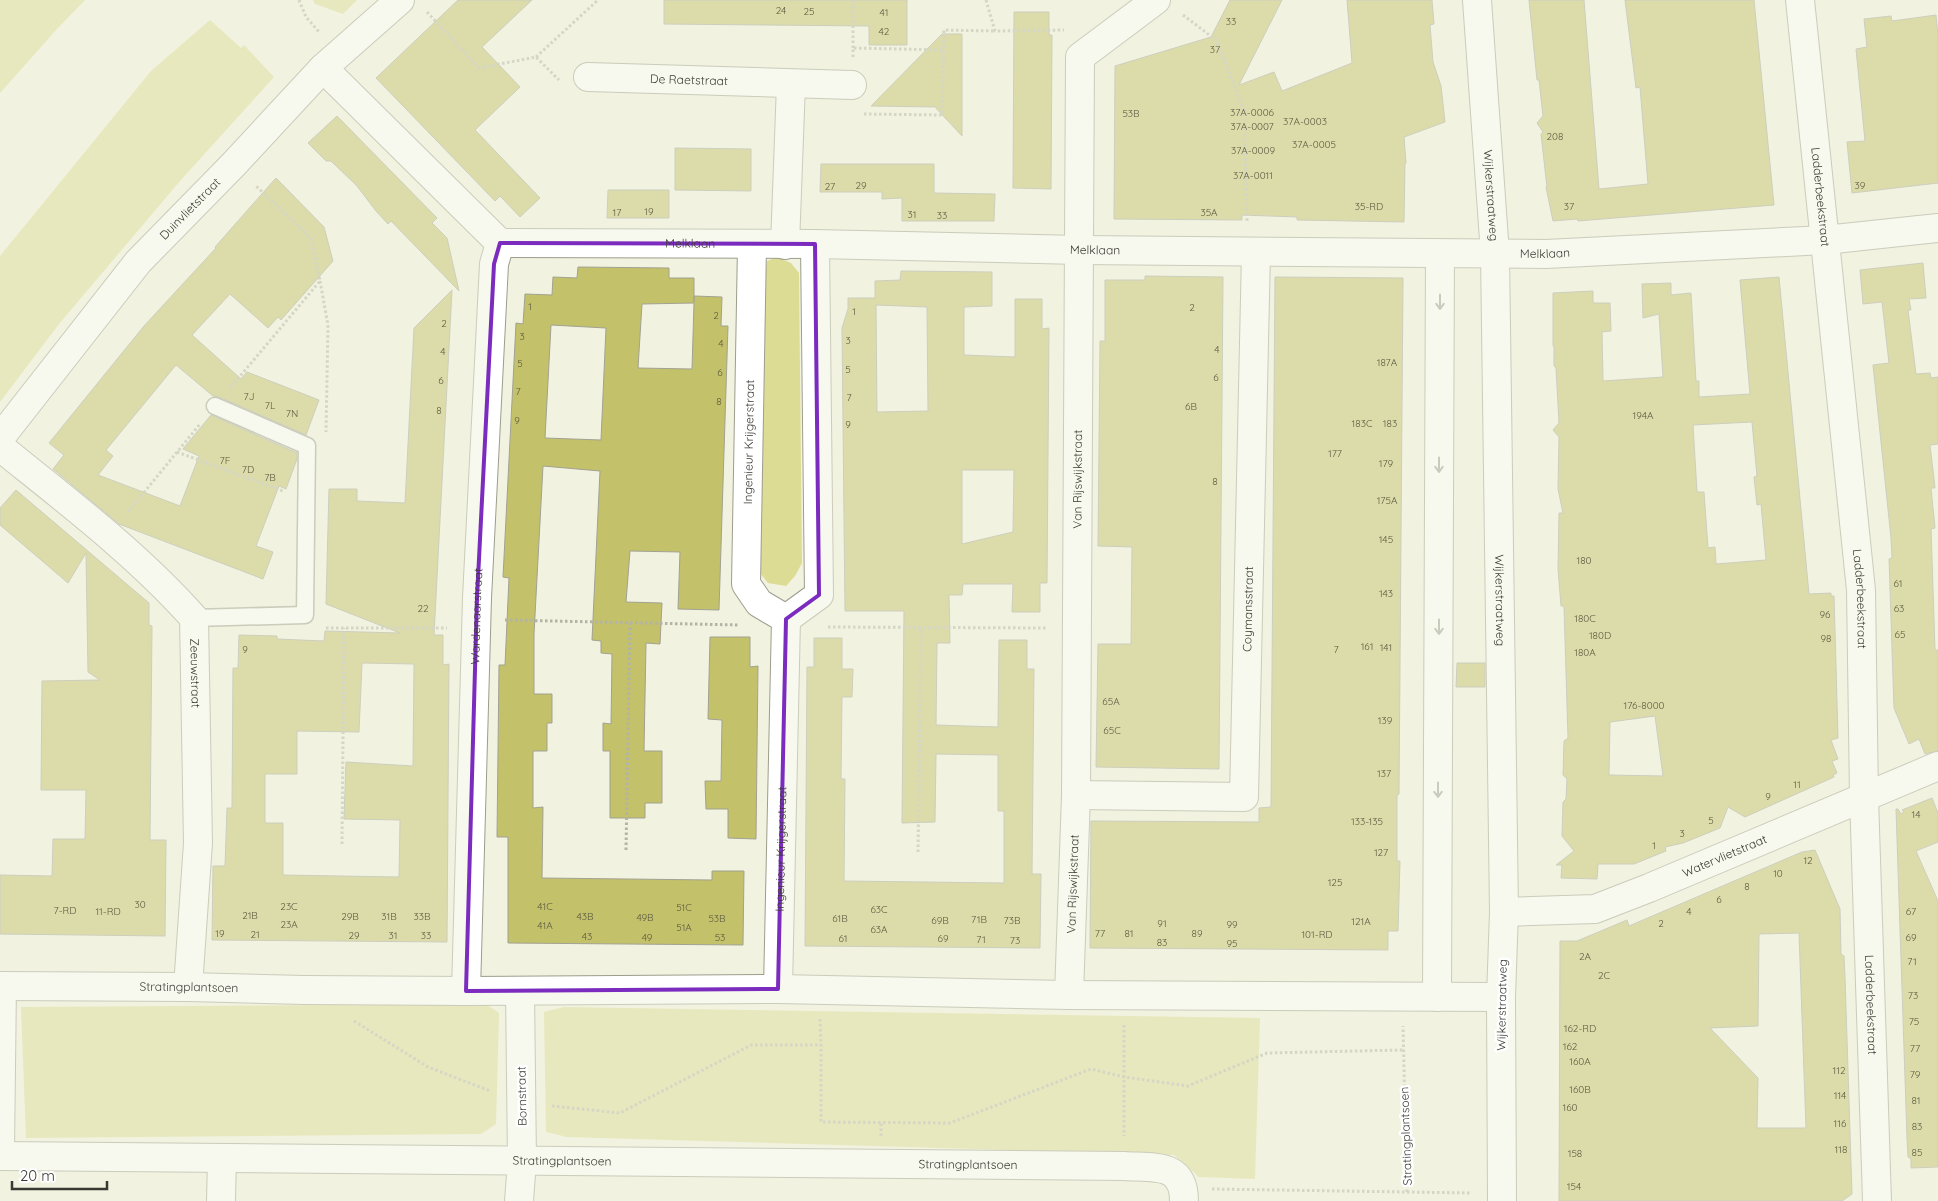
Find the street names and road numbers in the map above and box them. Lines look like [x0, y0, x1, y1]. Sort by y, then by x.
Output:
street label: De Raetstraat [650, 71, 728, 88]
street label: Ladderbeekstraat [1808, 146, 1833, 247]
street label: Wijkerstraatweg [1481, 149, 1502, 242]
street label: Duinvlietstraat [156, 174, 223, 243]
street label: Melklaan [665, 236, 715, 251]
street label: Melklaan [1070, 242, 1120, 257]
street label: Melklaan [1520, 245, 1570, 261]
street label: Ingenieur Krijgerstraat [740, 379, 757, 505]
street label: Van Rijswijkstraat [1069, 430, 1085, 529]
street label: Ladderbeekstraat [1850, 548, 1870, 649]
street label: Wijkerstraatweg [1492, 554, 1508, 646]
street label: Coymansstraat [1239, 566, 1256, 652]
street label: Wardenaarstraat [467, 568, 486, 665]
street label: Zeeuwstraat [187, 638, 204, 708]
street label: Ingenieur Krijgerstraat [772, 786, 789, 912]
street label: Watervlietstraat [1680, 831, 1769, 880]
street label: Van Rijswijkstraat [1063, 834, 1082, 934]
street label: Ladderbeekstraat [1862, 955, 1880, 1055]
street label: Wijkerstraatweg [1493, 959, 1510, 1051]
street label: Stratingplantsoen [140, 979, 239, 995]
street label: Bornstraat [513, 1066, 530, 1126]
street label: Stratingplantsoen [1396, 1086, 1415, 1186]
street label: Stratingplantsoen [512, 1153, 611, 1168]
street label: Stratingplantsoen [918, 1156, 1017, 1172]

